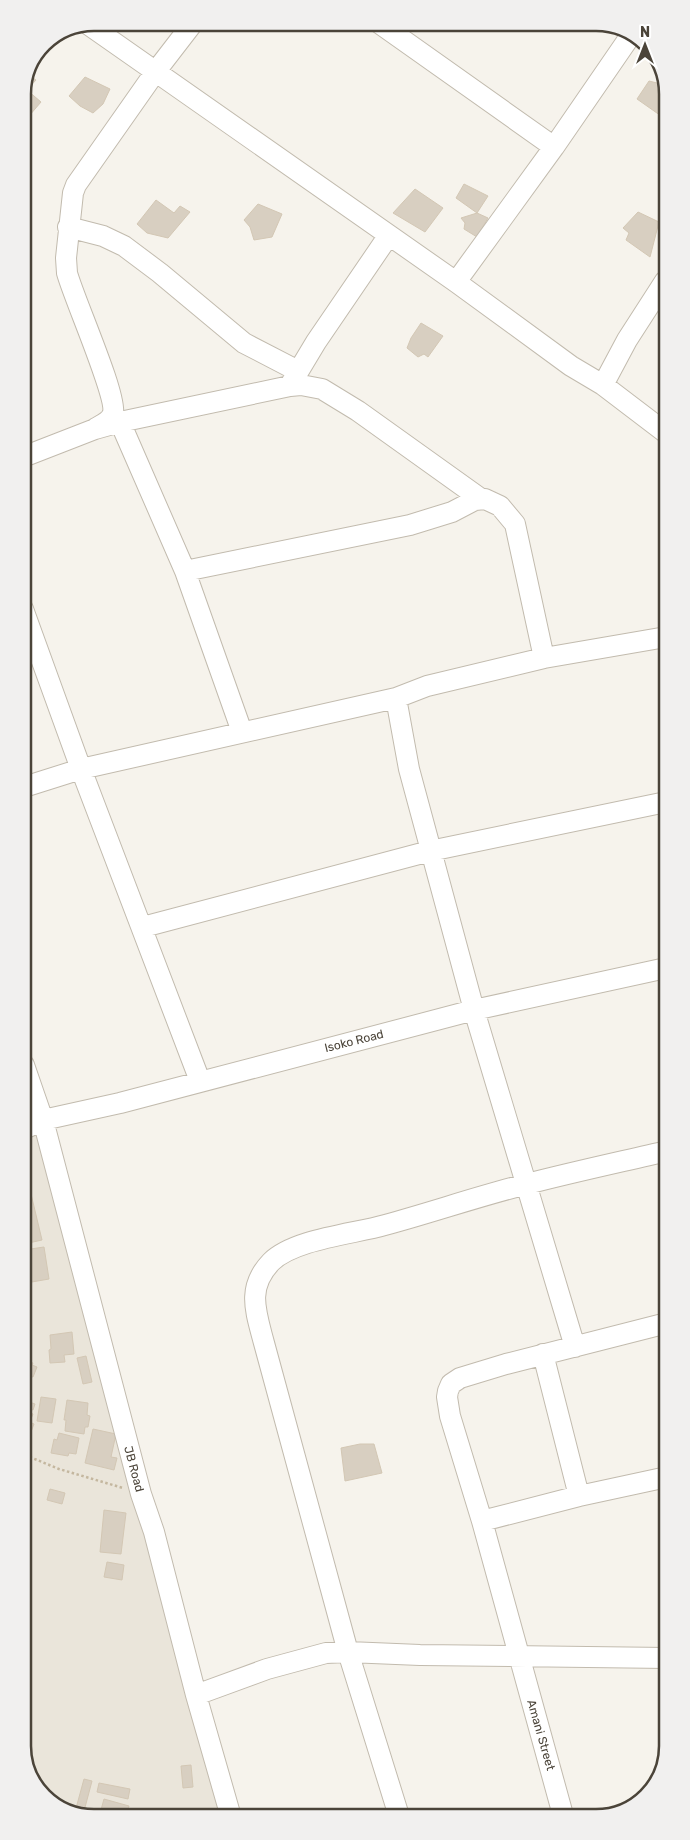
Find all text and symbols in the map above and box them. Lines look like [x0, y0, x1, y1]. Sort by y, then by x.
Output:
north arrow [620, 20, 670, 70]
text: N [640, 24, 650, 41]
street label: Isoko Road [323, 1027, 385, 1055]
street label: JB Road [121, 1444, 147, 1494]
street label: Amani Street [524, 1698, 558, 1772]

